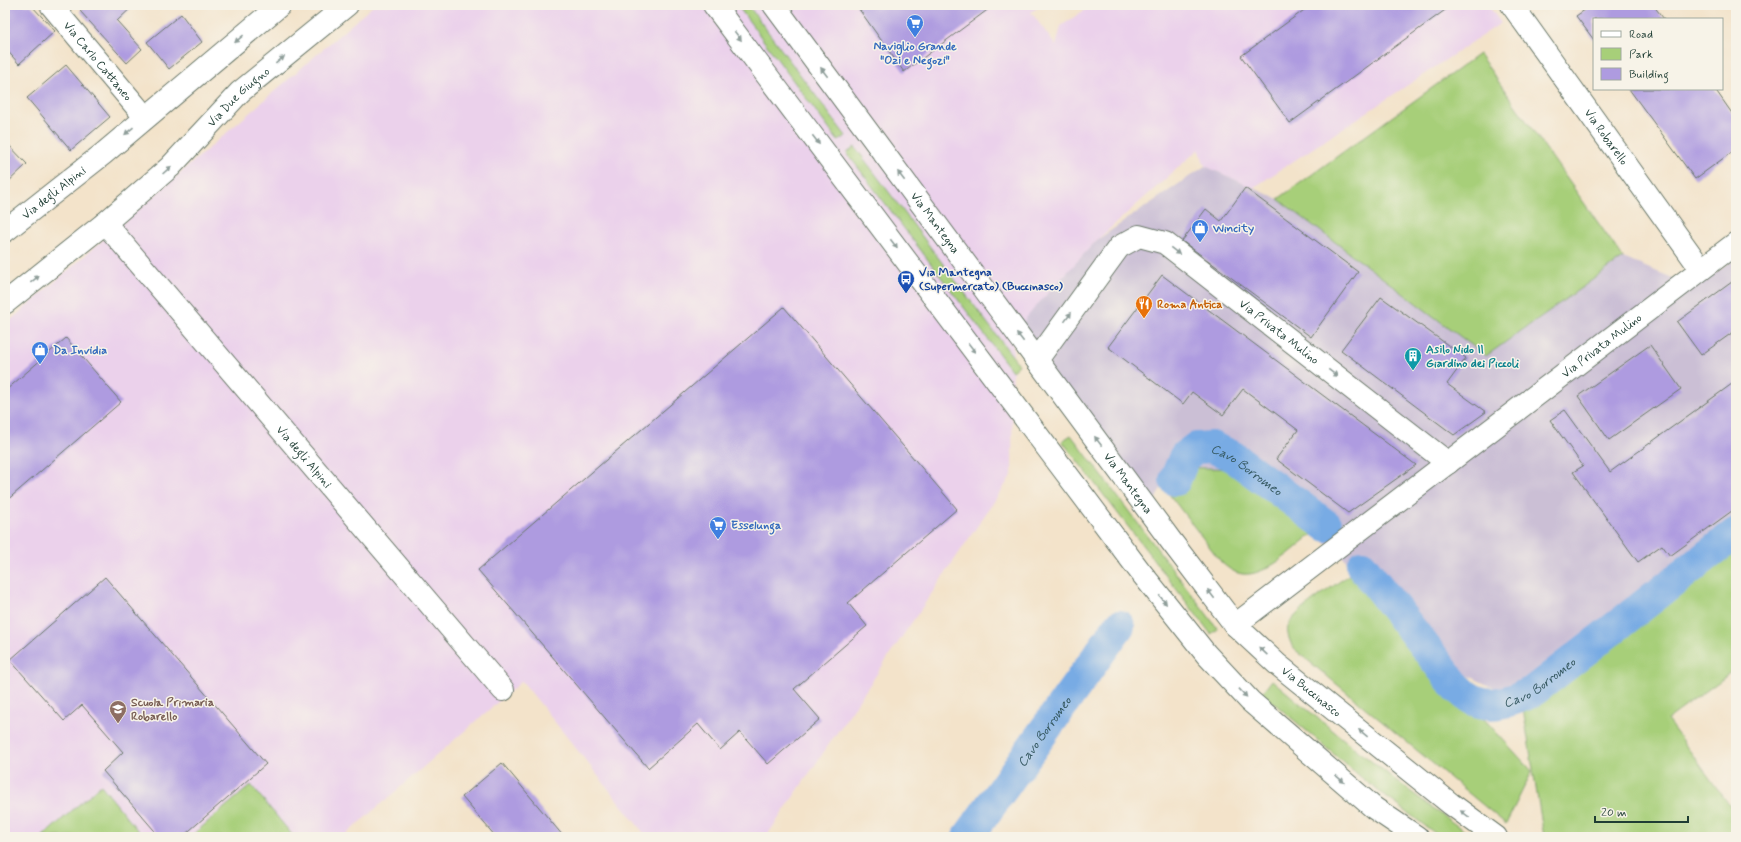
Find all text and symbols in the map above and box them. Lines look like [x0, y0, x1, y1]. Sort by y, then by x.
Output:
supermarket icon: Naviglio Grande "Ozi e Negozi" [905, 13, 925, 38]
street label: Via Carlo Cattaneo [59, 18, 135, 105]
legend [1593, 18, 1723, 90]
text: Road [1629, 27, 1653, 43]
one-way arrow [734, 31, 742, 42]
one-way arrow [234, 34, 245, 43]
place label: Naviglio Grande "Ozi e Negozi" [873, 39, 957, 70]
text: Park [1629, 47, 1653, 63]
one-way arrow [274, 55, 285, 64]
street label: Via Due Giugno [204, 64, 274, 131]
one-way arrow [820, 67, 828, 77]
text: Building [1629, 67, 1669, 84]
street label: Via Robarello [1580, 106, 1631, 169]
one-way arrow [124, 127, 134, 136]
one-way arrow [812, 135, 820, 146]
street label: Via degli Alpini [19, 163, 90, 224]
one-way arrow [162, 166, 171, 175]
one-way arrow [897, 171, 905, 182]
street label: Via Mantegna [906, 189, 963, 258]
shop icon: Wincity [1190, 218, 1210, 243]
place label: Wincity [1212, 221, 1254, 237]
one-way arrow [890, 239, 898, 249]
one-way arrow [1169, 246, 1180, 255]
place label: Via Mantegna (Supermercato) (Buccinasco) [919, 265, 1064, 295]
bus stop icon: Via Mantegna (Supermercato) (Buccinasco) [896, 269, 916, 294]
one-way arrow [30, 274, 41, 283]
restaurant icon: Roma Antica [1134, 294, 1154, 319]
street label: Via Privata Mulino [1235, 296, 1322, 369]
place label: Roma Antica [1157, 297, 1222, 313]
street label: Via Privata Mulino [1559, 310, 1646, 382]
one-way arrow [1063, 311, 1072, 322]
one-way arrow [1016, 332, 1024, 342]
shop icon: Da Invidia [30, 340, 50, 365]
one-way arrow [968, 342, 976, 353]
place label: Asilo Nido Il Giardino dei Piccoli [1426, 342, 1519, 372]
place label: Da Invidia [53, 343, 107, 359]
building icon: Asilo Nido Il Giardino dei Piccoli [1403, 346, 1423, 371]
one-way arrow [1327, 369, 1338, 378]
street label: Via degli Alpini [272, 423, 335, 492]
one-way arrow [1093, 436, 1102, 447]
water label: Cavo Borromeo [1208, 441, 1286, 501]
street label: Via Mantegna [1099, 450, 1156, 518]
supermarket icon: Esselunga [708, 515, 728, 540]
place label: Esselunga [731, 518, 781, 535]
one-way arrow [1207, 588, 1215, 599]
one-way arrow [1159, 595, 1168, 606]
one-way arrow [1258, 646, 1268, 655]
water label: Cavo Borromeo [1502, 654, 1580, 712]
street label: Via Buccinasco [1277, 663, 1344, 722]
one-way arrow [1238, 688, 1247, 698]
water label: Cavo Borromeo [1014, 693, 1076, 771]
place label: Scuola Primaria Robarello [131, 695, 214, 725]
school or university icon: Scuola Primaria Robarello [108, 699, 128, 724]
one-way arrow [1358, 729, 1369, 738]
one-way arrow [1335, 774, 1346, 783]
scale bar [1595, 798, 1688, 824]
text: 20 m [1601, 805, 1627, 821]
one-way arrow [1460, 810, 1470, 818]

